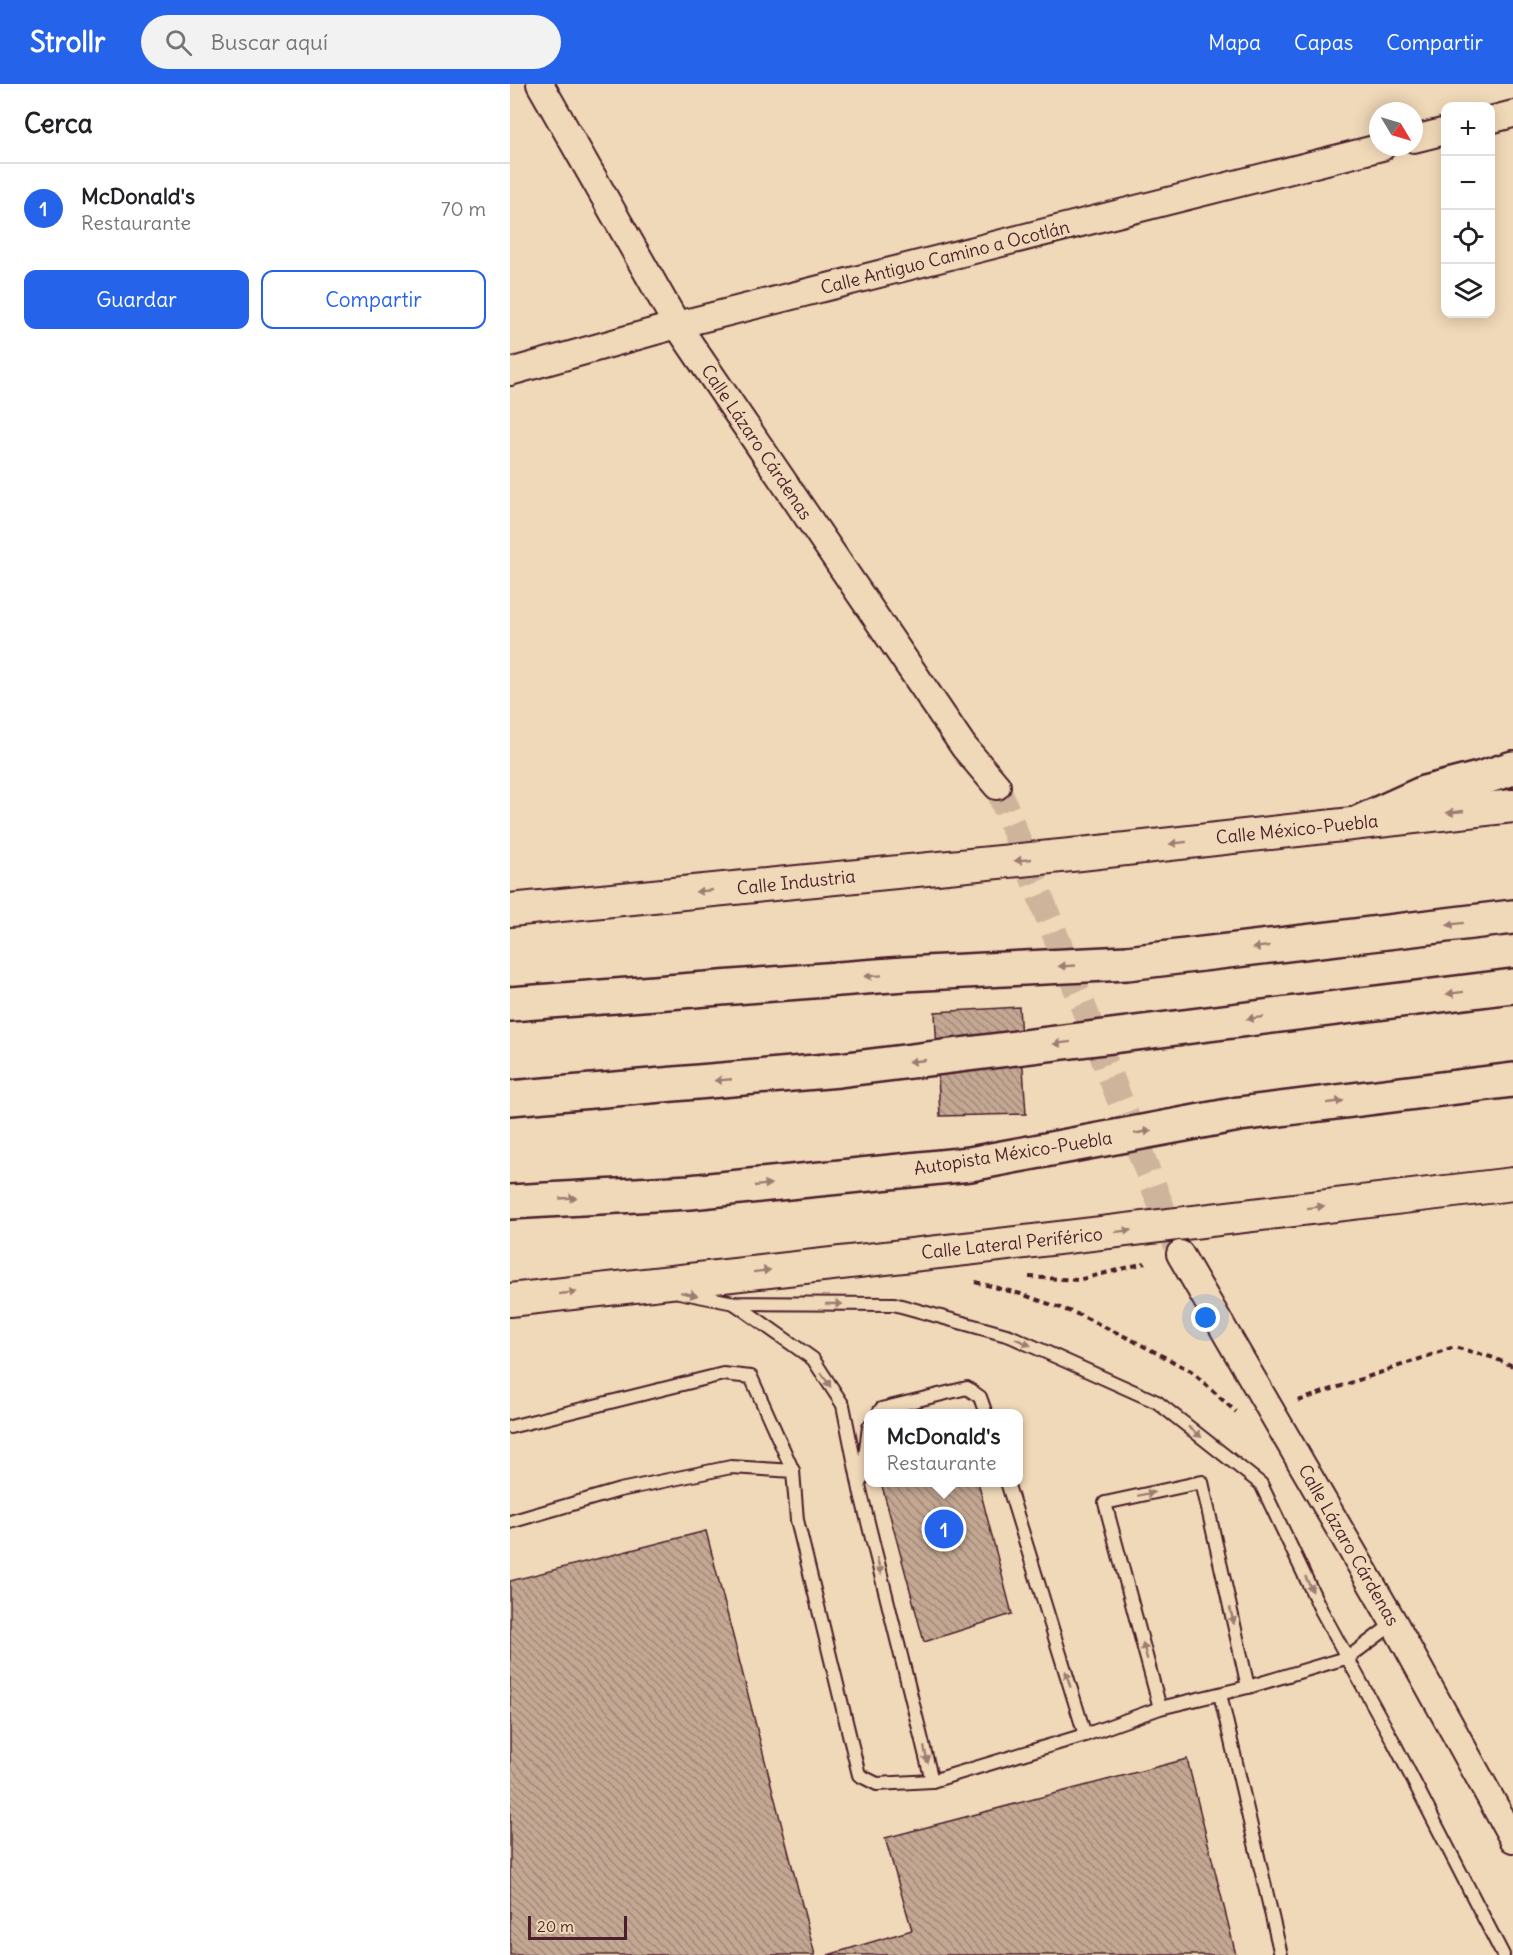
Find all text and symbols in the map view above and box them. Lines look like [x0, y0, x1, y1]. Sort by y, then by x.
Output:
search box [141, 15, 561, 69]
text: Strollr [30, 24, 105, 60]
icon: search [162, 26, 195, 59]
text: Buscar aquí [210, 28, 328, 56]
text: Mapa [1208, 29, 1261, 56]
text: Capas [1294, 29, 1353, 56]
text: Compartir [1386, 29, 1483, 56]
north arrow [1369, 102, 1423, 156]
map controls [1441, 102, 1495, 318]
button: + [1441, 102, 1495, 156]
text: Cerca [24, 107, 93, 140]
button: − [1441, 156, 1495, 210]
text: McDonald's [81, 182, 195, 210]
text: 1 [40, 196, 47, 221]
text: 70 m [441, 196, 486, 221]
text: Restaurante [81, 210, 191, 235]
button: locate [1441, 210, 1495, 264]
street label: Calle Antiguo Camino a Ocotlán [818, 215, 1072, 299]
button: layers [1441, 264, 1495, 318]
button: Guardar [24, 270, 249, 329]
button: Compartir [261, 270, 486, 329]
street label: Calle Lázaro Cárdenas [696, 360, 818, 524]
one-way arrow [1445, 807, 1464, 817]
street label: Calle México-Puebla [1215, 809, 1379, 849]
one-way arrow [1168, 838, 1187, 848]
one-way arrow [1014, 855, 1033, 865]
street label: Calle Industria [736, 864, 856, 900]
one-way arrow [694, 886, 713, 896]
one-way arrow [1445, 919, 1464, 929]
one-way arrow [1252, 942, 1271, 952]
one-way arrow [1058, 961, 1077, 970]
one-way arrow [863, 972, 882, 981]
one-way arrow [1445, 988, 1464, 998]
one-way arrow [1246, 1014, 1265, 1023]
one-way arrow [1052, 1038, 1071, 1048]
one-way arrow [907, 1056, 926, 1066]
one-way arrow [713, 1075, 732, 1085]
one-way arrow [1326, 1097, 1345, 1106]
street label: Autopista México-Puebla [912, 1126, 1114, 1180]
one-way arrow [1134, 1127, 1153, 1136]
one-way arrow [753, 1180, 772, 1190]
one-way arrow [559, 1194, 578, 1203]
one-way arrow [1307, 1203, 1326, 1212]
street label: Calle Lateral Periférico [920, 1222, 1104, 1264]
one-way arrow [1113, 1226, 1132, 1235]
one-way arrow [752, 1266, 771, 1276]
one-way arrow [559, 1288, 578, 1298]
one-way arrow [680, 1290, 699, 1299]
one-way arrow [825, 1299, 844, 1309]
your location [1191, 1303, 1220, 1332]
one-way arrow [1015, 1337, 1033, 1347]
one-way arrow [821, 1371, 832, 1388]
popup [864, 1409, 1023, 1487]
text: McDonald's [887, 1422, 1000, 1450]
one-way arrow [1187, 1426, 1203, 1439]
text: Restaurante [887, 1450, 997, 1475]
street label: Calle Lázaro Cárdenas [1293, 1460, 1405, 1630]
one-way arrow [1137, 1489, 1156, 1498]
pin: 1 [924, 1506, 964, 1552]
one-way arrow [875, 1557, 884, 1575]
one-way arrow [1304, 1576, 1314, 1593]
one-way arrow [1228, 1607, 1237, 1626]
one-way arrow [1140, 1642, 1149, 1660]
one-way arrow [1063, 1670, 1072, 1688]
one-way arrow [921, 1746, 931, 1764]
scale bar [528, 1913, 627, 1940]
text: 20 m [537, 1916, 574, 1936]

